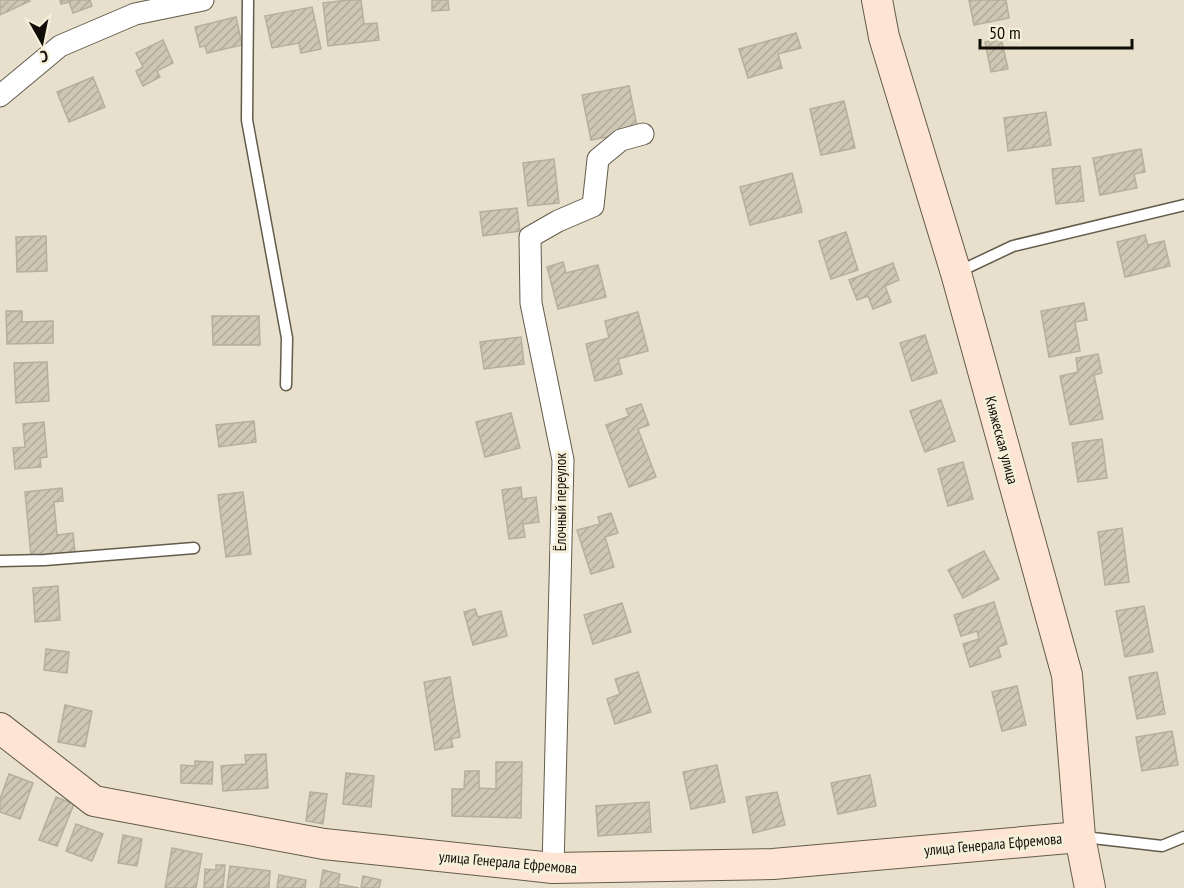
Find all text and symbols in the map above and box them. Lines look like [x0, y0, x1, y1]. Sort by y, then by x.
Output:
north arrow [12, 12, 72, 72]
scale bar [980, 12, 1132, 50]
text: 50 m [989, 21, 1021, 44]
text: С [38, 46, 50, 67]
street label: Княжеская улица [981, 394, 1023, 486]
street label: Ёлочный переулок [551, 453, 570, 551]
street label: улица Генерала Ефремова [923, 829, 1063, 859]
street label: улица Генерала Ефремова [438, 847, 578, 877]

